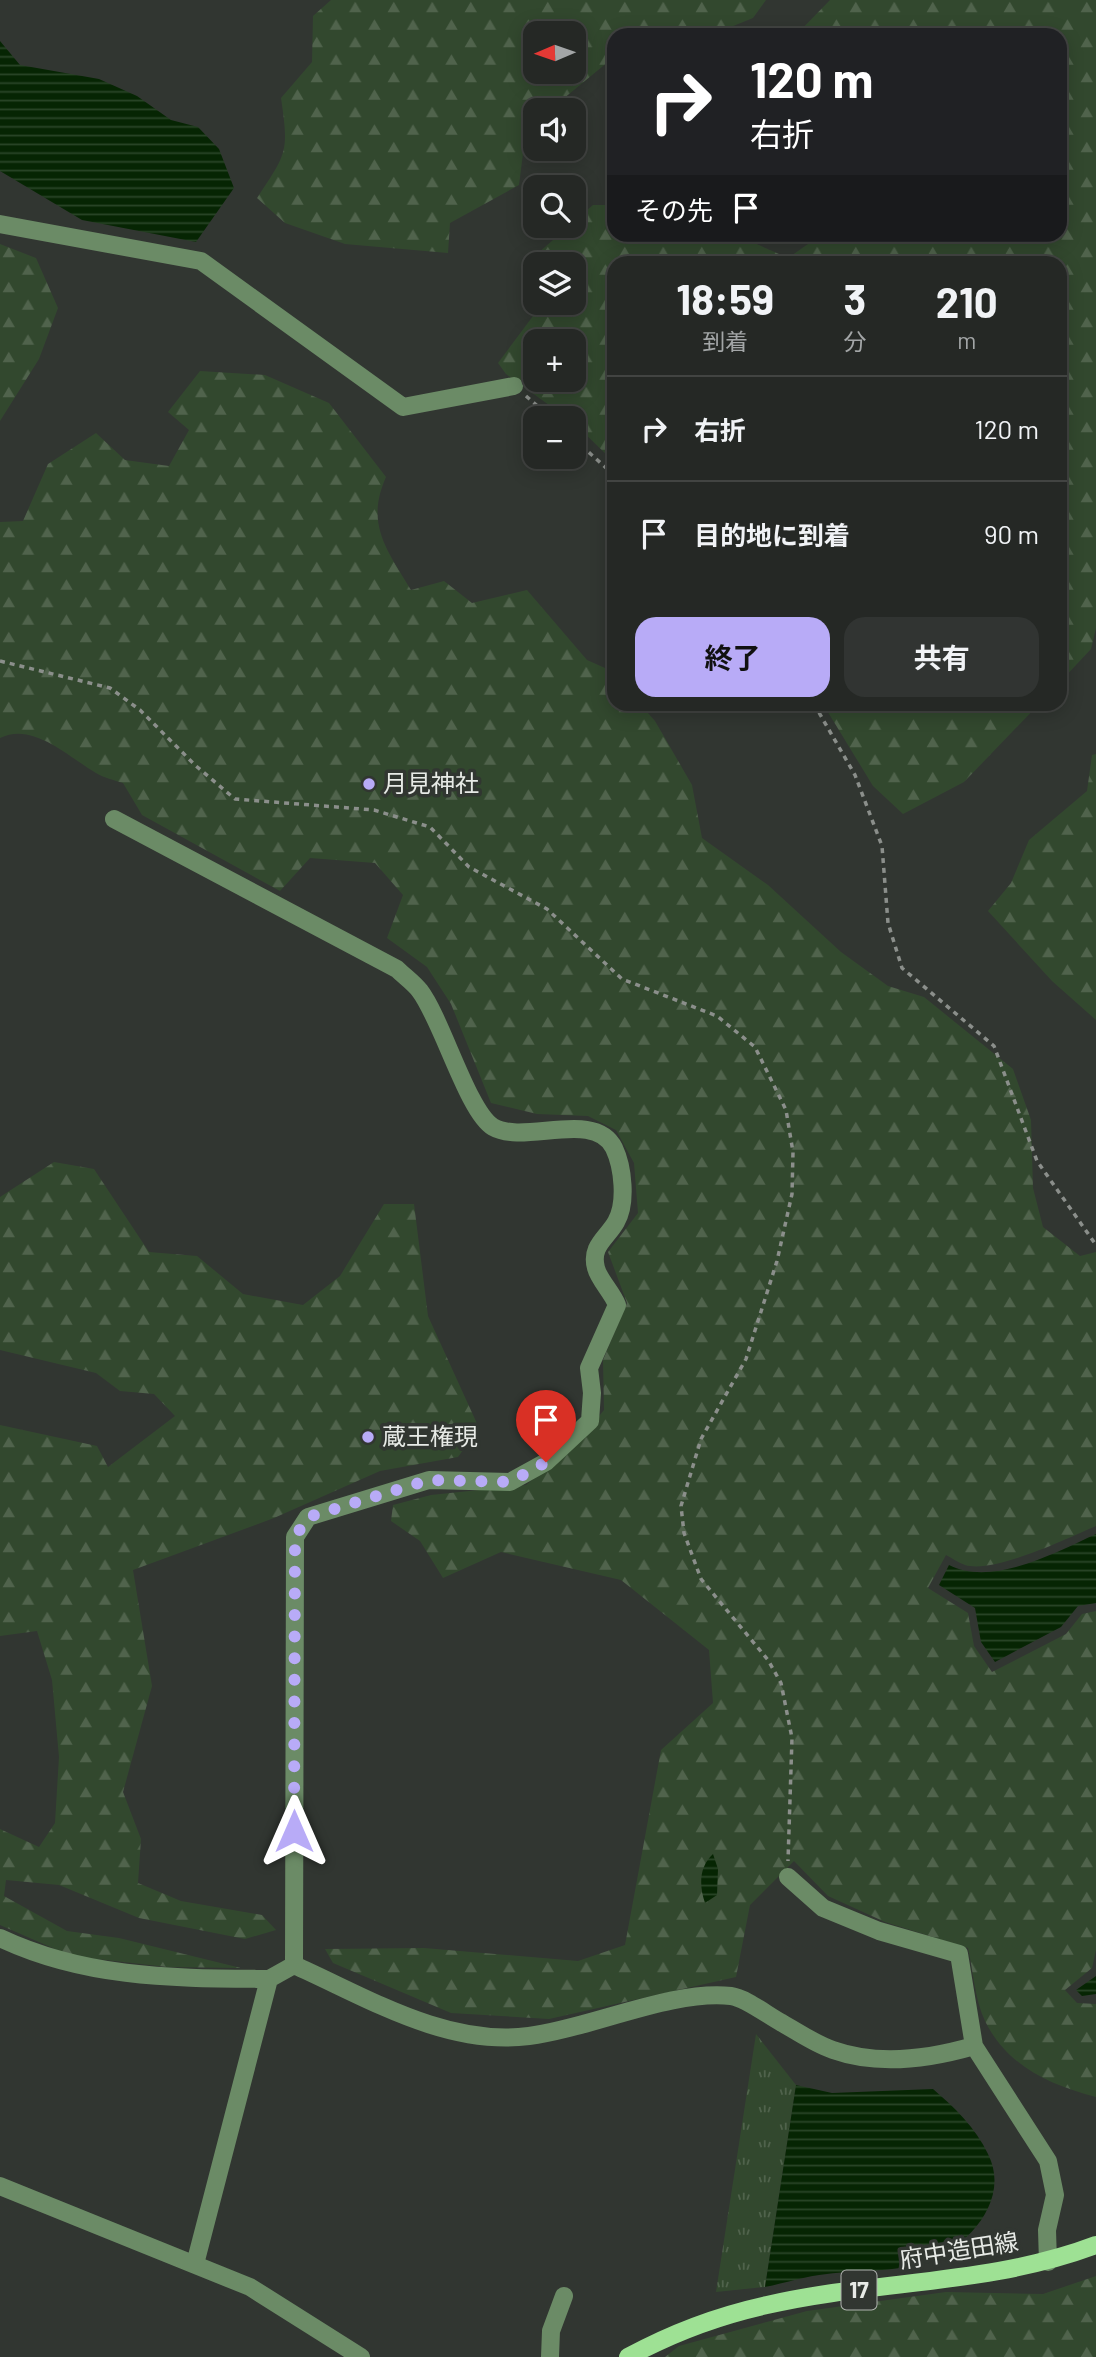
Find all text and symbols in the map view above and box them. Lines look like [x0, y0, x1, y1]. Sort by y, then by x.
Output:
north arrow [523, 21, 586, 84]
map controls [523, 21, 586, 469]
text: 120 m [750, 49, 873, 108]
icon: right [635, 56, 726, 147]
button: sound [523, 98, 586, 161]
text: 右折 [750, 114, 814, 152]
button: search [523, 175, 586, 238]
icon: arrive [727, 189, 765, 227]
text: その先 [635, 194, 713, 225]
button: layers [523, 252, 586, 315]
text: 18:59 [676, 273, 774, 323]
text: 3 [844, 273, 866, 323]
text: 210 [936, 276, 998, 326]
text: m [957, 326, 976, 354]
text: 到着 [702, 327, 748, 355]
text: 分 [843, 327, 866, 355]
button: + [523, 329, 586, 392]
button: − [523, 406, 586, 469]
icon: right [635, 410, 673, 448]
text: 120 m [975, 413, 1039, 444]
text: 右折 [694, 414, 746, 445]
icon: arrive [635, 515, 673, 553]
text: 90 m [984, 518, 1039, 549]
text: 目的地に到着 [694, 519, 850, 550]
button: 終了 [635, 617, 830, 697]
button: 共有 [844, 617, 1039, 697]
place label: 月見神社 [383, 768, 479, 797]
marker: 月見神社 [361, 776, 377, 792]
pin [516, 1390, 576, 1462]
icon: arrive [527, 1401, 565, 1439]
place label: 蔵王権現 [382, 1421, 478, 1450]
marker: 蔵王権現 [360, 1429, 376, 1445]
position arrow [257, 1794, 331, 1868]
street label: 府中造田線 [897, 2226, 1020, 2273]
road number: 17 [842, 2270, 876, 2310]

